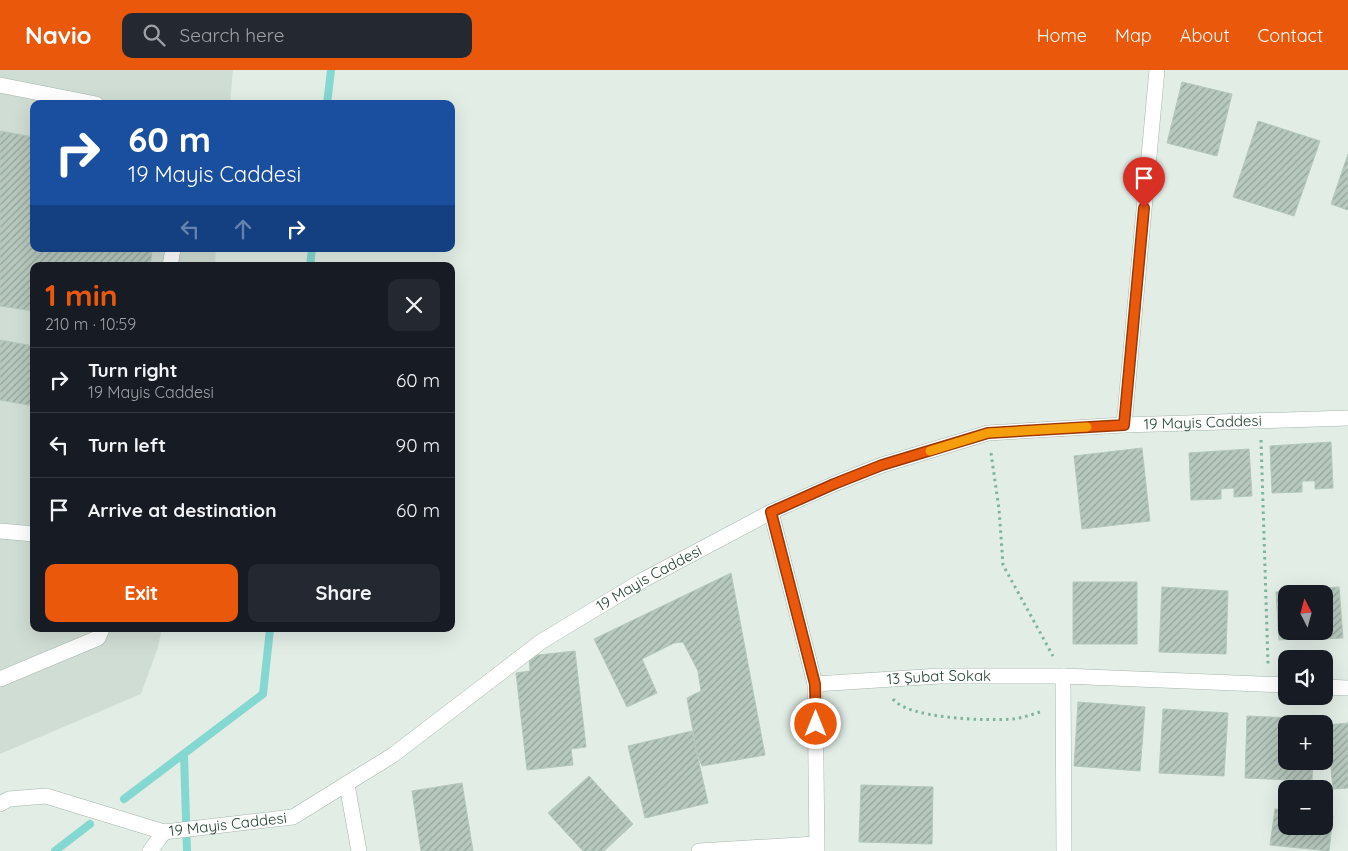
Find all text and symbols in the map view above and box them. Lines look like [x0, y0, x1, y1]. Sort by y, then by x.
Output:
search box [122, 13, 472, 58]
text: Navio [25, 20, 92, 50]
icon: search [140, 21, 168, 49]
text: Search here [180, 23, 284, 47]
text: Home [1037, 24, 1087, 47]
text: Map [1115, 24, 1152, 47]
text: About [1180, 24, 1230, 47]
text: Contact [1258, 24, 1323, 47]
text: 60 m [128, 117, 211, 161]
icon: right [45, 120, 110, 185]
pin [1123, 157, 1165, 208]
text: 19 Mayis Caddesi [128, 160, 301, 188]
icon: arrive [1130, 164, 1158, 192]
icon: left [176, 215, 204, 243]
icon: ahead [229, 215, 257, 243]
icon: right [282, 215, 310, 243]
text: 1 min [45, 276, 118, 314]
button: close [388, 279, 440, 331]
text: 210 m · 10:59 [45, 314, 136, 334]
text: Turn right [88, 358, 177, 382]
icon: right [45, 366, 73, 394]
text: 60 m [396, 368, 440, 392]
text: 19 Mayis Caddesi [88, 382, 214, 402]
street label: 19 Mayis Caddesi [1143, 411, 1262, 433]
icon: left [45, 431, 73, 459]
text: Turn left [88, 433, 166, 457]
text: 90 m [396, 433, 440, 457]
icon: arrive [45, 496, 73, 524]
text: Arrive at destination [88, 498, 277, 522]
text: 60 m [396, 498, 440, 522]
street label: 19 Mayis Caddesi [592, 541, 705, 615]
button: Exit [45, 564, 238, 622]
button: Share [248, 564, 440, 622]
north arrow [1278, 585, 1332, 640]
map controls [1278, 585, 1333, 835]
button: sound [1278, 650, 1333, 705]
street label: 13 Şubat Sokak [886, 666, 991, 688]
position arrow [789, 697, 841, 749]
button: + [1278, 715, 1333, 770]
button: − [1278, 780, 1333, 835]
street label: 19 Mayis Caddesi [168, 808, 288, 840]

